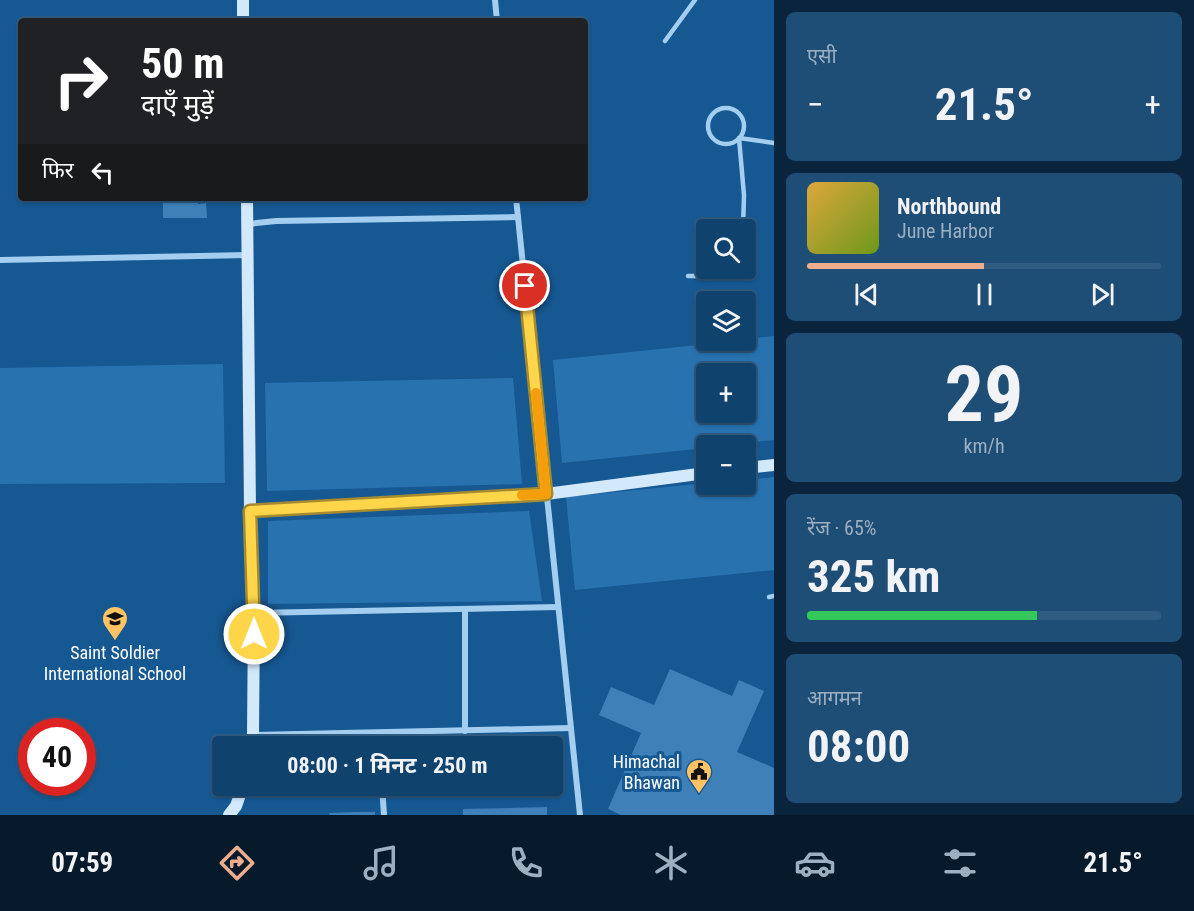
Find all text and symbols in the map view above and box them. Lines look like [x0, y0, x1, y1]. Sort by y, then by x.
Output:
text: 50 m [141, 39, 224, 88]
icon: right [42, 42, 120, 120]
text: एसी [807, 44, 837, 68]
text: 21.5° [935, 78, 1033, 131]
text: − [807, 85, 824, 124]
text: + [1145, 85, 1161, 124]
text: दाएँ मुड़ें [141, 89, 214, 121]
icon: left [86, 156, 119, 189]
text: फिर [42, 158, 74, 183]
text: Northbound [897, 194, 1001, 219]
map controls [696, 219, 756, 495]
button: search [696, 219, 756, 279]
text: June Harbor [897, 219, 994, 243]
pin [499, 260, 550, 311]
icon: arrive [508, 269, 541, 302]
icon: previous [850, 278, 883, 311]
icon: pause [968, 278, 1001, 311]
icon: next [1086, 278, 1119, 311]
button: layers [696, 291, 756, 351]
text: 29 [945, 349, 1023, 440]
button: + [696, 363, 756, 423]
text: km/h [963, 434, 1005, 458]
button: − [696, 435, 756, 495]
text: रेंज · 65% [807, 516, 876, 540]
text: 325 km [807, 550, 940, 603]
position arrow [222, 602, 286, 666]
school or university icon: Saint Soldier International School [100, 604, 130, 642]
place label: Saint Soldier International School [44, 642, 186, 684]
text: आगमन [807, 686, 862, 710]
speed limit sign: 40 [18, 718, 96, 796]
text: 08:00 [807, 720, 910, 773]
place label: Himachal Bhawan [613, 751, 680, 793]
text: 08:00 · 1 मिनट · 250 m [287, 753, 488, 778]
public building icon: Himachal Bhawan [684, 757, 714, 795]
icon: directions [216, 842, 258, 884]
icon: music [360, 842, 402, 884]
icon: phone [505, 842, 547, 884]
icon: climate [650, 842, 692, 884]
icon: car [794, 842, 836, 884]
icon: filters [939, 842, 981, 884]
text: 07:59 [51, 847, 113, 879]
text: 21.5° [1083, 847, 1143, 879]

